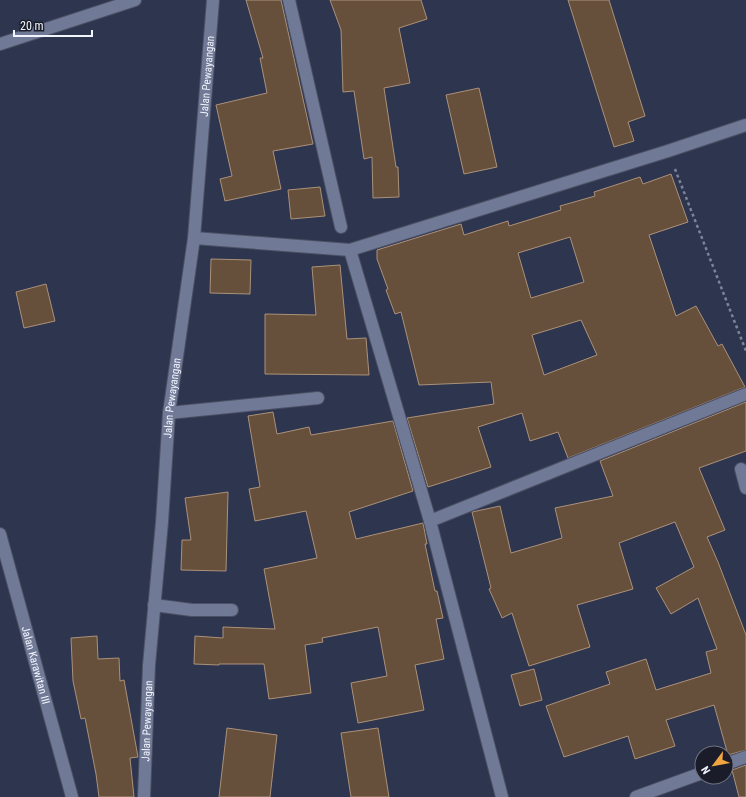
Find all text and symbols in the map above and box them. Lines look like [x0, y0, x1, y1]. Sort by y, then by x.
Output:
scale bar [14, 12, 92, 38]
text: 20 m [20, 19, 44, 33]
street label: Jalan Pewayangan [197, 35, 217, 117]
street label: Jalan Pewayangan [161, 357, 183, 439]
street label: Jalan Karawitan III [19, 625, 53, 706]
street label: Jalan Pewayangan [139, 680, 155, 762]
north arrow [694, 745, 734, 785]
text: N [699, 764, 713, 776]

